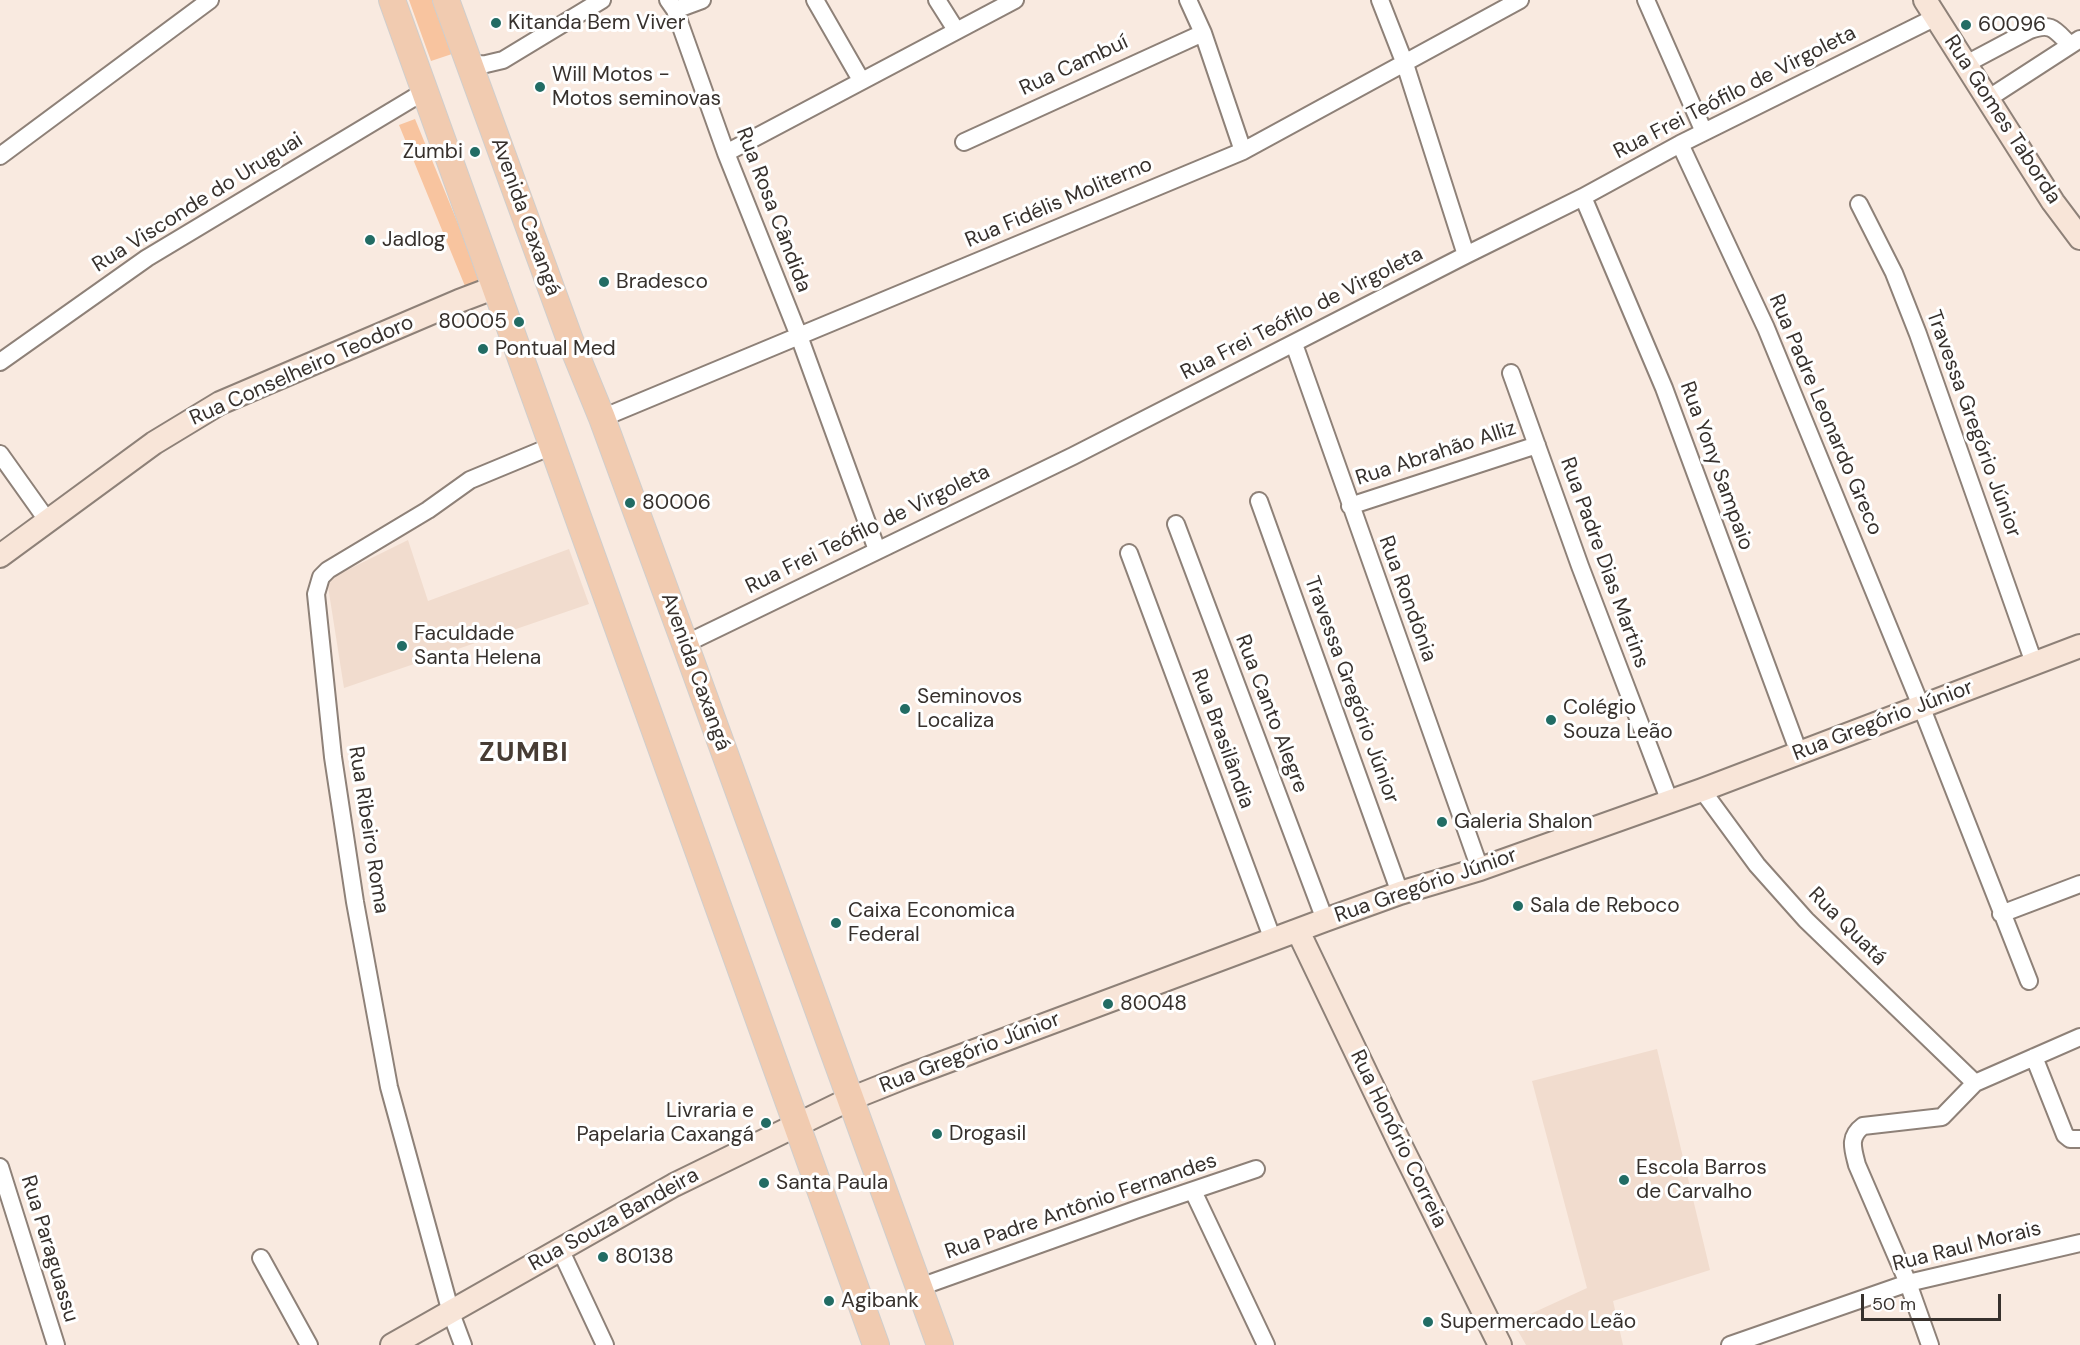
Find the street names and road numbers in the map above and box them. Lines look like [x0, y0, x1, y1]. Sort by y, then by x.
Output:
street label: Rua Frei Teófilo de Virgoleta [1610, 21, 1860, 165]
street label: Rua Cambuí [1016, 30, 1132, 102]
street label: Rua Gomes Taborda [1938, 31, 2066, 209]
street label: Rua Rosa Cândida [730, 124, 816, 296]
street label: Rua Visconde do Uruguai [88, 128, 308, 278]
street label: Avenida Caxangá [485, 135, 565, 299]
street label: Rua Fidélis Moliterno [962, 152, 1156, 254]
street label: Rua Frei Teófilo de Virgoleta [1177, 242, 1427, 386]
street label: Rua Padre Leonardo Greco [1763, 291, 1887, 539]
street label: Travessa Gregório Júnior [1920, 307, 2026, 541]
street label: Rua Conselheiro Teodoro [186, 310, 418, 432]
street label: Rua Yony Sampaio [1674, 378, 1758, 554]
street label: Rua Abrahão Alliz [1353, 416, 1519, 492]
street label: Rua Padre Dias Martins [1554, 454, 1654, 672]
street label: Rua Frei Teófilo de Virgoleta [742, 460, 994, 600]
street label: Rua Rondônia [1373, 533, 1441, 665]
street label: Travessa Gregório Júnior [1298, 573, 1404, 807]
street label: Avenida Caxangá [655, 590, 735, 754]
street label: Rua Canto Alegre [1229, 631, 1313, 797]
street label: Rua Brasilândia [1185, 666, 1259, 812]
street label: Rua Gregório Júnior [1789, 675, 1977, 767]
street label: Rua Ribeiro Roma [342, 745, 394, 915]
street label: Rua Gregório Júnior [1332, 843, 1520, 929]
street label: Rua Quatá [1803, 883, 1891, 971]
street label: Rua Gregório Júnior [876, 1007, 1064, 1099]
street label: Rua Honório Correia [1344, 1046, 1452, 1232]
street label: Rua Padre Antônio Fernandes [942, 1149, 1220, 1265]
street label: Rua Souza Bandeira [525, 1163, 703, 1277]
street label: Rua Paraguassu [15, 1173, 83, 1325]
street label: Rua Raul Morais [1890, 1216, 2044, 1278]

